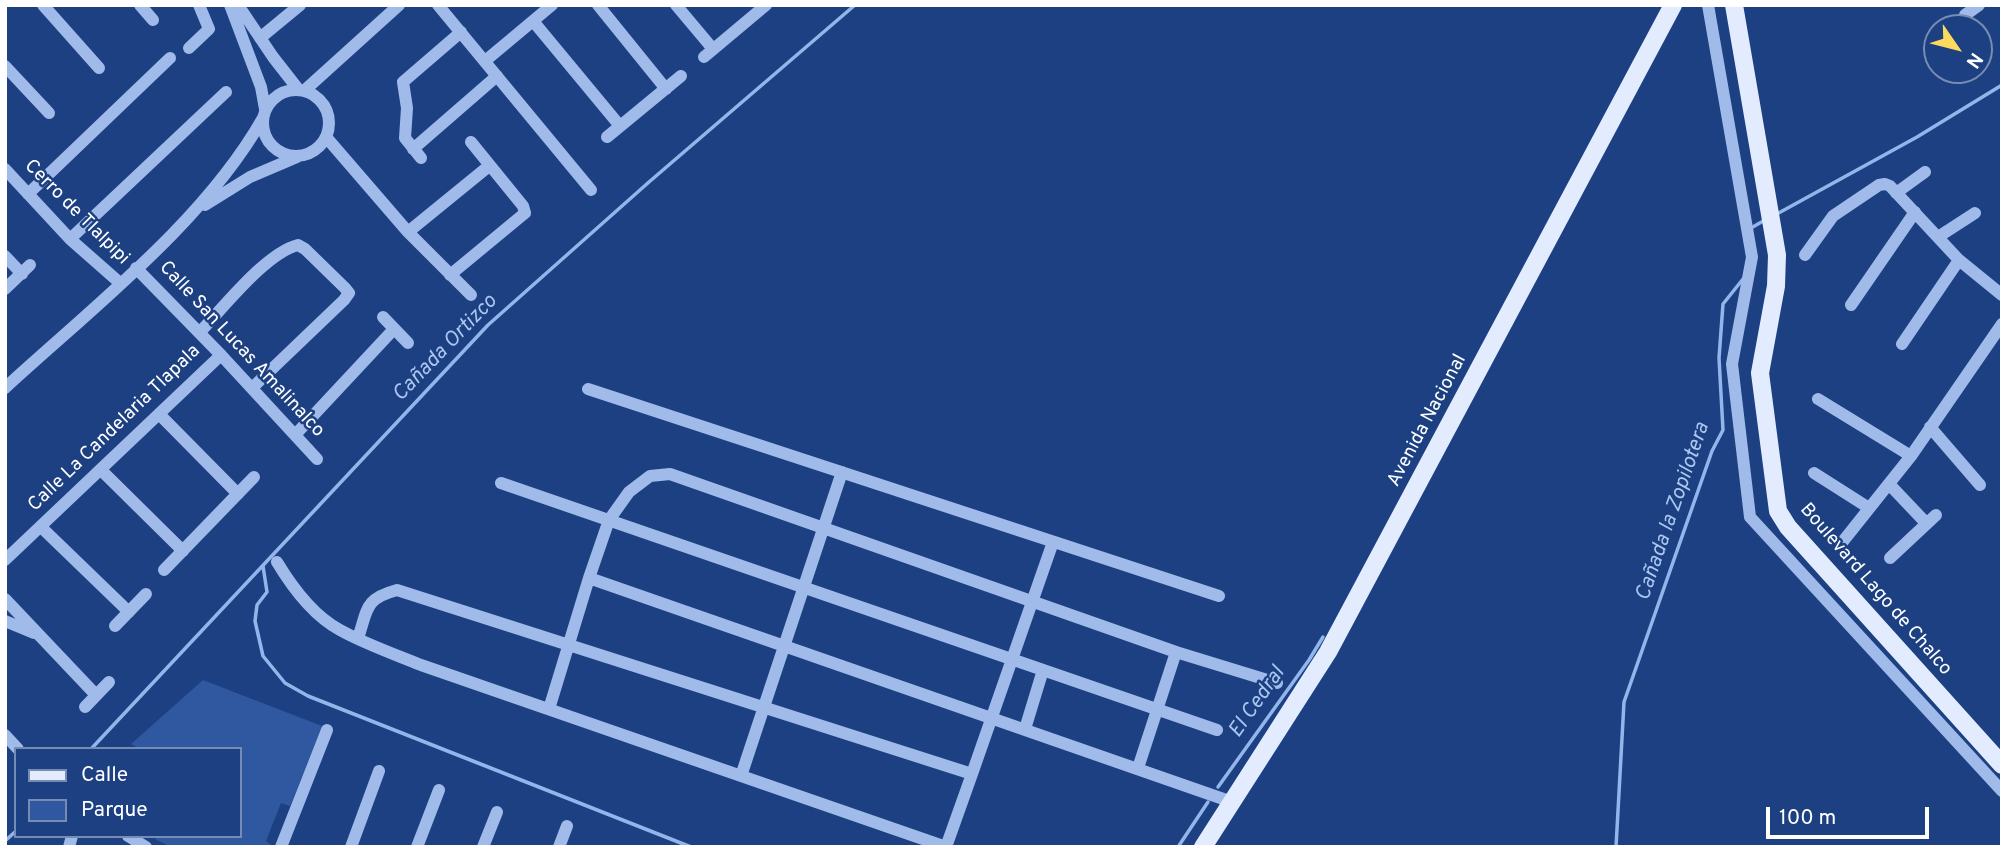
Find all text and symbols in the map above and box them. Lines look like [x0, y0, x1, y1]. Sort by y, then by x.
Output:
north arrow [1923, 14, 1993, 84]
text: N [1960, 47, 1987, 72]
street label: Cerro de Tlalpipi [19, 156, 133, 270]
street label: Calle San Lucas Amalinalco [153, 257, 329, 443]
water label: Cañada Ortizco [389, 290, 503, 408]
street label: Calle La Candelaria Tlapala [24, 341, 206, 517]
street label: Avenida Nacional [1384, 351, 1472, 491]
water label: Cañada la Zopilotera [1632, 419, 1716, 605]
street label: Boulevard Lago de Chalco [1794, 499, 1956, 681]
water label: El Cedral [1224, 663, 1292, 743]
legend [14, 747, 242, 838]
text: Calle [81, 762, 128, 789]
scale bar [1769, 792, 1932, 836]
text: Parque [81, 797, 148, 824]
text: 100 m [1779, 805, 1836, 832]

